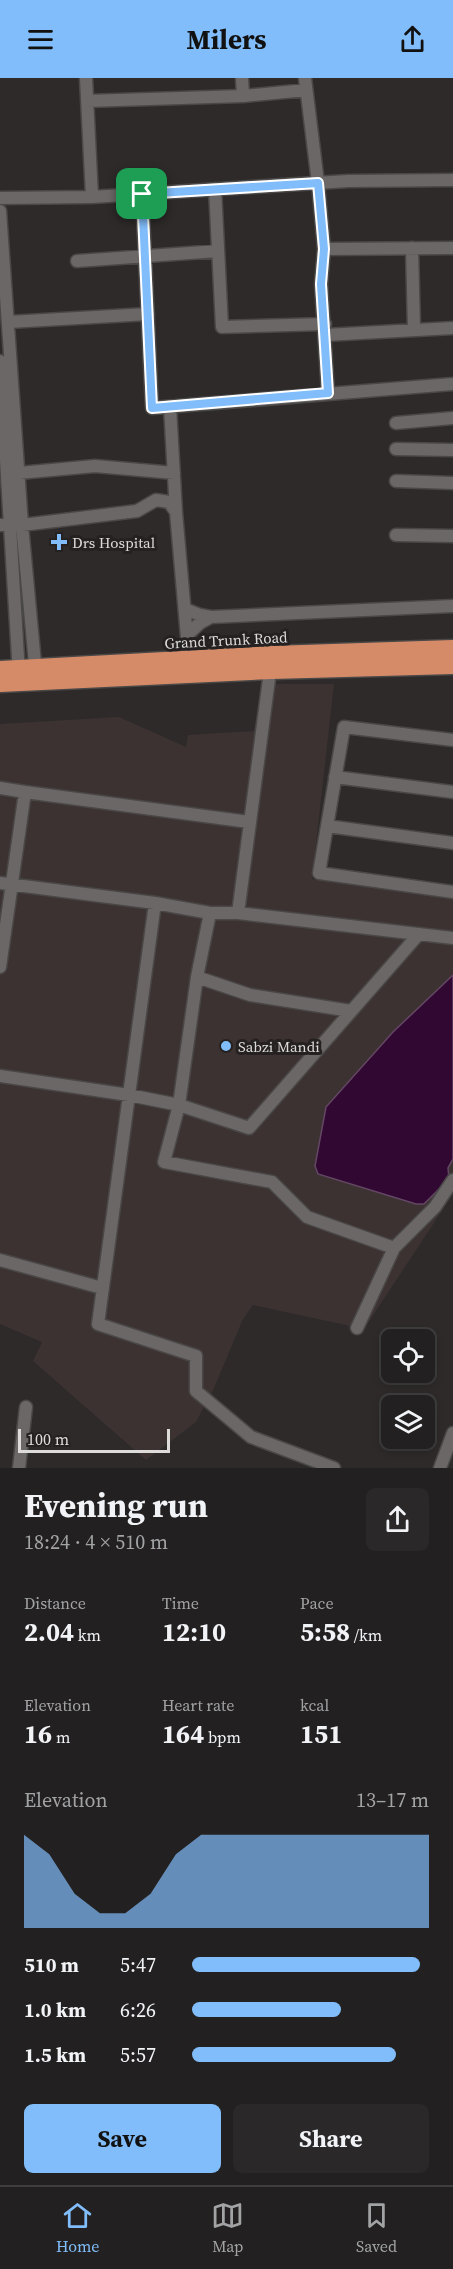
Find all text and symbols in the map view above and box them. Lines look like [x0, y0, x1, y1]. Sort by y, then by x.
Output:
text: Milers [186, 21, 267, 58]
icon: menu [24, 23, 57, 56]
icon: share [396, 23, 429, 56]
pin [116, 168, 167, 219]
icon: arrive [125, 177, 158, 210]
place label: Drs Hospital [72, 532, 156, 553]
marker: Drs Hospital [50, 533, 68, 551]
street label: Grand Trunk Road [164, 626, 289, 654]
place label: Sabzi Mandi [238, 1036, 320, 1057]
marker: Sabzi Mandi [219, 1039, 233, 1053]
map controls [381, 1329, 435, 1449]
button: locate [381, 1329, 435, 1383]
button: layers [381, 1395, 435, 1449]
scale bar [18, 1426, 170, 1454]
text: 100 m [27, 1428, 69, 1450]
text: Evening run [24, 1483, 208, 1528]
button: share [366, 1488, 429, 1551]
text: 18:24 · 4 × 510 m [24, 1528, 168, 1556]
text: Distance [24, 1592, 86, 1614]
text: Time [162, 1592, 199, 1614]
text: Pace [300, 1592, 334, 1614]
text: 2.04 [24, 1614, 74, 1650]
text: 12:10 [162, 1614, 226, 1650]
text: 5:58 [300, 1614, 350, 1650]
text: km [74, 1624, 101, 1646]
text: /km [350, 1624, 382, 1646]
text: Elevation [24, 1694, 91, 1716]
text: Heart rate [162, 1694, 234, 1716]
text: kcal [300, 1694, 329, 1716]
text: 16 [24, 1716, 52, 1752]
text: 164 [162, 1716, 204, 1752]
text: 151 [300, 1716, 342, 1752]
text: m [52, 1726, 70, 1748]
text: bpm [204, 1726, 241, 1748]
text: Elevation [24, 1786, 108, 1814]
text: 13–17 m [356, 1786, 429, 1814]
text: 510 m [24, 1951, 79, 1979]
text: 5:47 [120, 1951, 156, 1979]
text: 1.0 km [24, 1996, 86, 2024]
text: 6:26 [120, 1996, 156, 2024]
text: 1.5 km [24, 2041, 86, 2069]
text: 5:57 [120, 2041, 156, 2069]
button: Save [24, 2104, 221, 2173]
button: Share [233, 2104, 429, 2173]
tab: Home [56, 2199, 100, 2257]
tab: Map [211, 2199, 244, 2257]
tab: Saved [356, 2199, 397, 2257]

